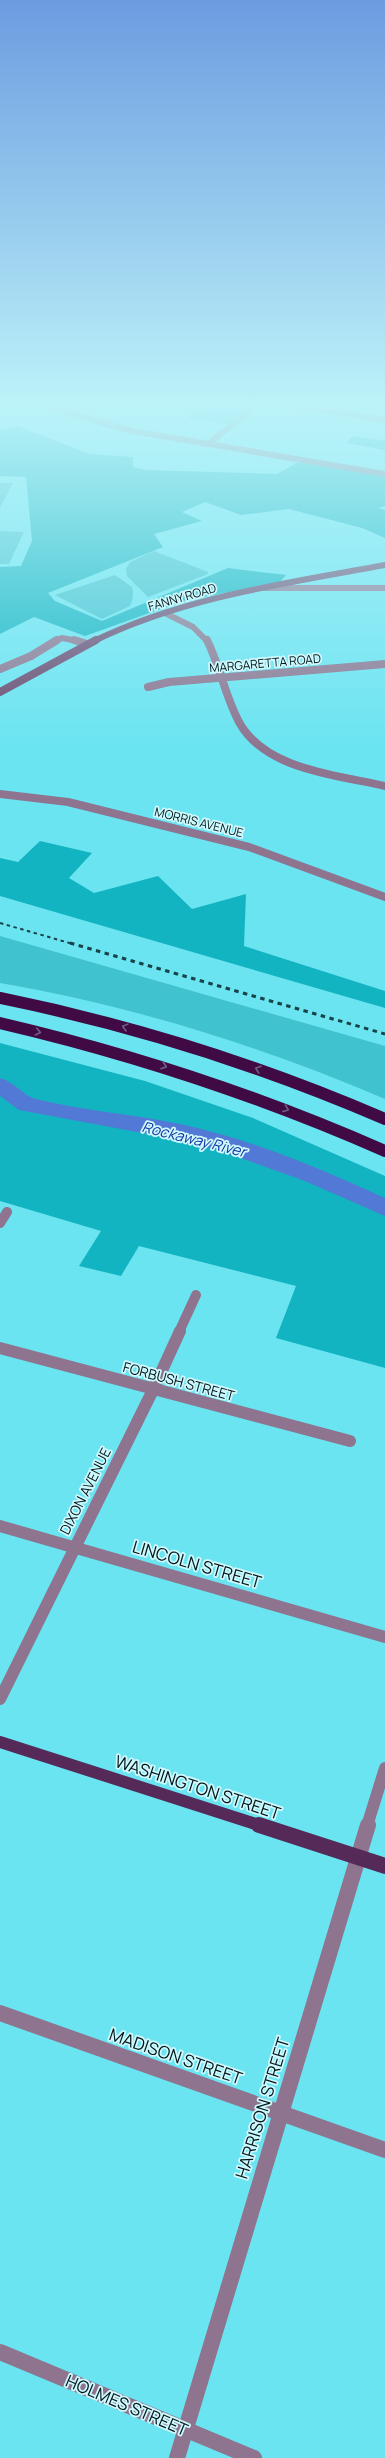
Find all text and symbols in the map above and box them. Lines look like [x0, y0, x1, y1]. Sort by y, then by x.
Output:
street label: FANNY ROAD [146, 579, 218, 615]
street label: MARGARETTA ROAD [208, 650, 322, 676]
street label: MORRIS AVENUE [153, 803, 245, 841]
one-way arrow [121, 1023, 128, 1032]
one-way arrow [35, 1027, 41, 1035]
one-way arrow [160, 1061, 167, 1070]
one-way arrow [254, 1065, 261, 1073]
one-way arrow [283, 1104, 290, 1112]
water label: Rockaway River [140, 1116, 251, 1163]
street label: FORBUSH STREET [121, 1357, 238, 1405]
street label: DIXON AVENUE [55, 1444, 115, 1538]
street label: LINCOLN STREET [130, 1535, 264, 1593]
street label: WASHINGTON STREET [112, 1749, 284, 1825]
street label: MADISON STREET [106, 2022, 246, 2090]
street label: HARRISON STREET [230, 2035, 294, 2181]
street label: HOLMES STREET [62, 2369, 192, 2441]

